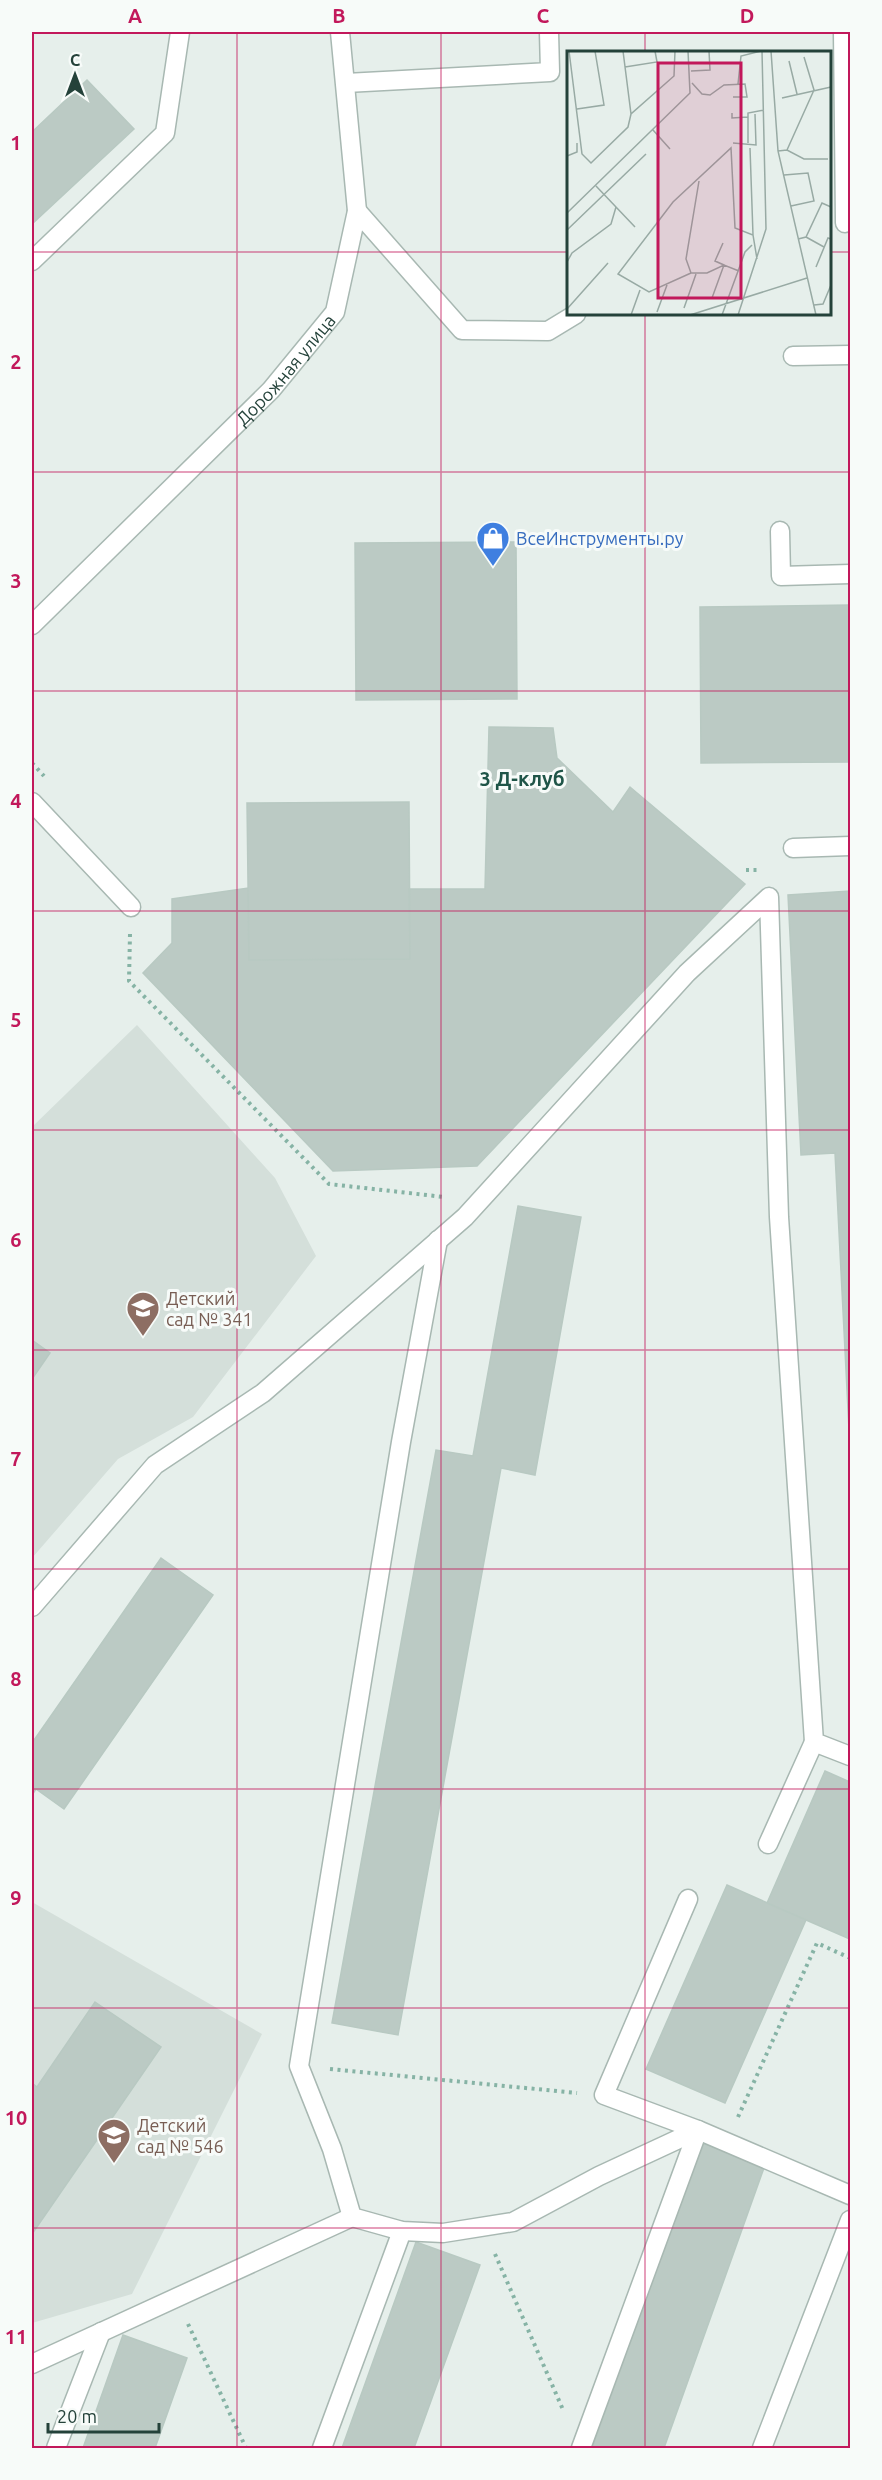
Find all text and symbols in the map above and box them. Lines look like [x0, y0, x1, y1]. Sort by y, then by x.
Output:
text: A [128, 4, 142, 27]
text: B [332, 4, 346, 27]
text: C [537, 4, 550, 27]
text: D [740, 4, 754, 27]
north arrow [45, 45, 105, 105]
text: С [70, 51, 80, 69]
inset map [567, 51, 831, 315]
text: 1 [10, 131, 22, 154]
street label: Дорожная улица [232, 310, 339, 429]
text: 2 [10, 350, 22, 373]
shop icon: ВсеИнструменты.ру [475, 520, 511, 567]
place label: ВсеИнструменты.ру [516, 528, 684, 548]
text: 3 [10, 569, 22, 592]
district label: 3 Д-клуб [479, 767, 565, 790]
text: 4 [10, 789, 22, 812]
text: 5 [10, 1008, 22, 1031]
text: 6 [10, 1228, 22, 1251]
place label: Детский сад № 341 [166, 1288, 253, 1329]
school or university icon: Детский сад № 341 [125, 1290, 161, 1337]
text: 7 [10, 1447, 22, 1470]
text: 8 [10, 1667, 22, 1690]
text: 9 [10, 1886, 22, 1909]
text: 10 [5, 2106, 27, 2129]
place label: Детский сад № 546 [137, 2115, 224, 2156]
school or university icon: Детский сад № 546 [96, 2117, 132, 2164]
text: 11 [5, 2325, 27, 2348]
scale bar [48, 2396, 159, 2434]
text: 20 m [57, 2406, 97, 2426]

